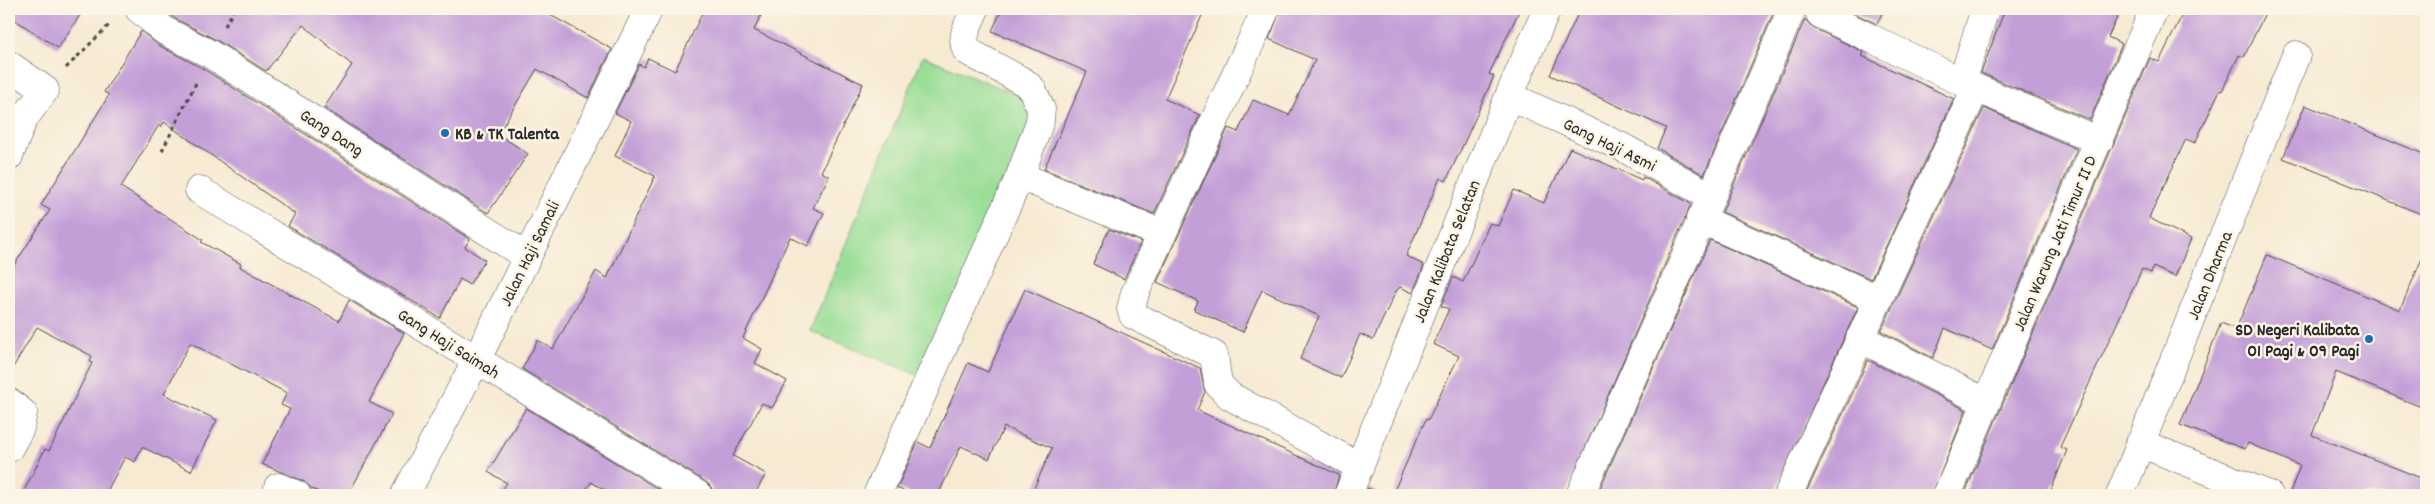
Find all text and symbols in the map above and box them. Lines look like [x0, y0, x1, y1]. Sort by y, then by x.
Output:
street label: Gang Dang [294, 104, 368, 164]
street label: Gang Haji Asmi [1558, 113, 1660, 180]
place label: KB & TK Talenta [455, 123, 559, 148]
marker: KB & TK Talenta [439, 127, 451, 139]
street label: Jalan Warung Jati Timur II D [2008, 152, 2105, 336]
street label: Jalan Kalibata Selatan [1408, 177, 1488, 327]
street label: Jalan Haji Samali [495, 197, 568, 311]
street label: Jalan Dharma [2182, 227, 2241, 324]
street label: Gang Haji Saimah [392, 304, 504, 387]
place label: SD Negeri Kalibata 01 Pagi & 09 Pagi [2235, 319, 2360, 365]
marker: SD Negeri Kalibata 01 Pagi & 09 Pagi [2363, 333, 2375, 345]

